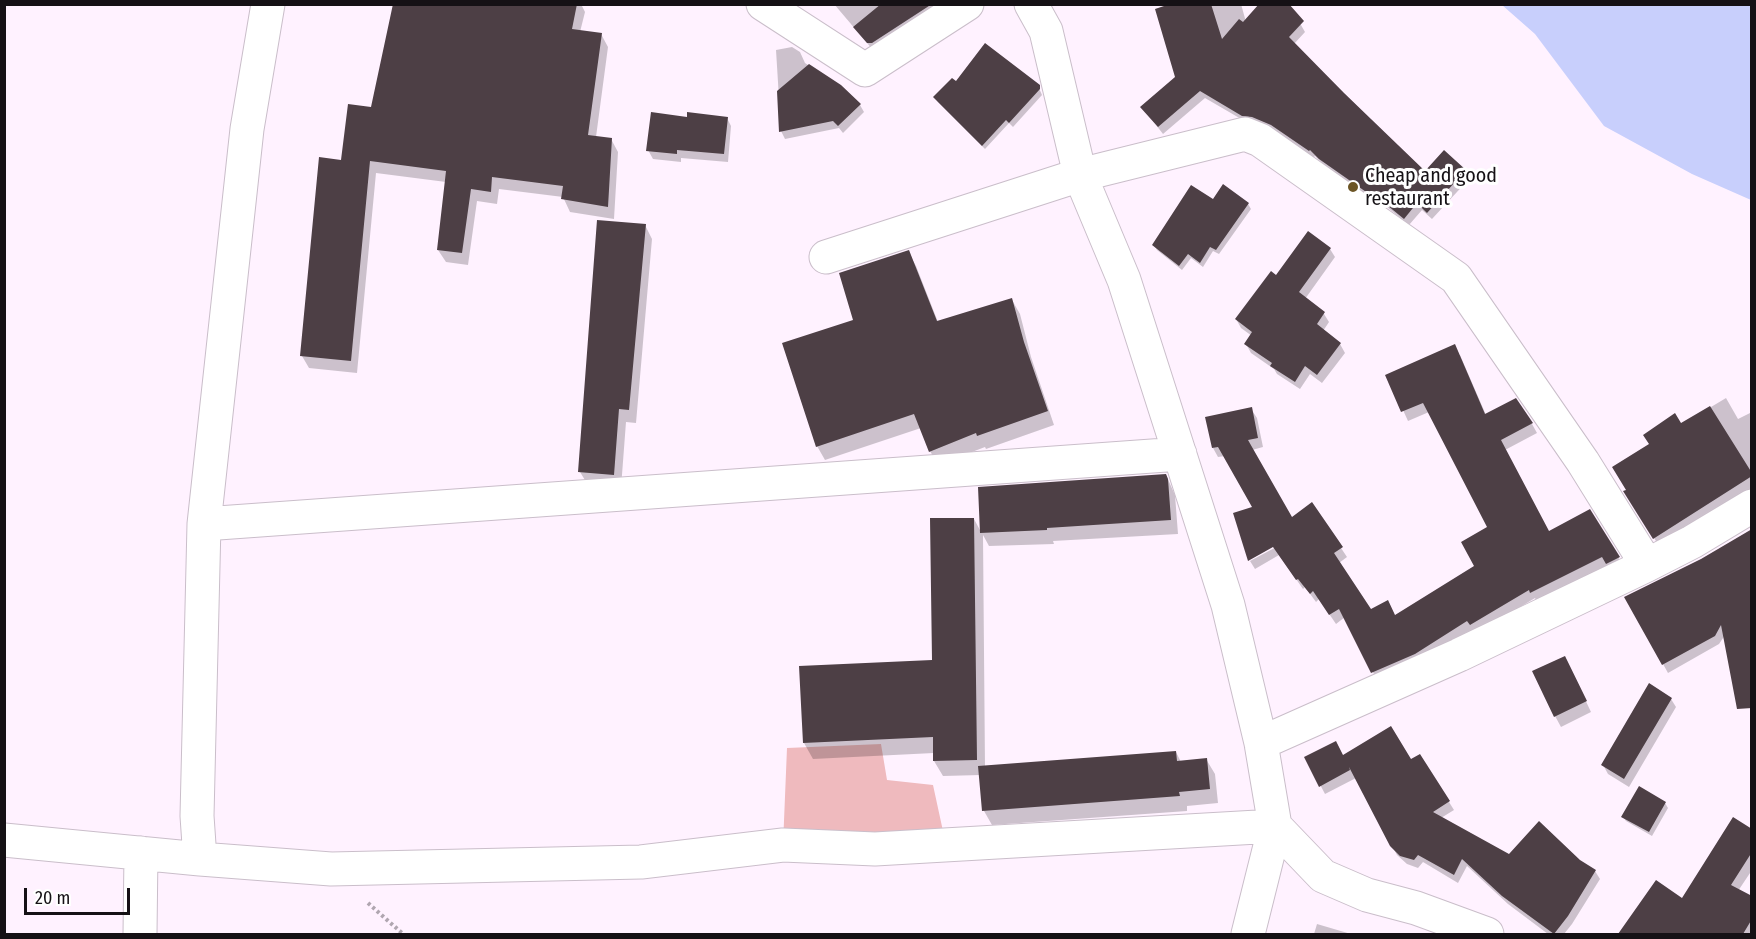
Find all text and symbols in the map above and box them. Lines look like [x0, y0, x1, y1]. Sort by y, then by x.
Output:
place label: Cheap and good restaurant [1365, 164, 1497, 211]
marker: Cheap and good restaurant [1346, 180, 1360, 194]
scale bar [27, 876, 134, 914]
text: 20 m [35, 887, 70, 909]

